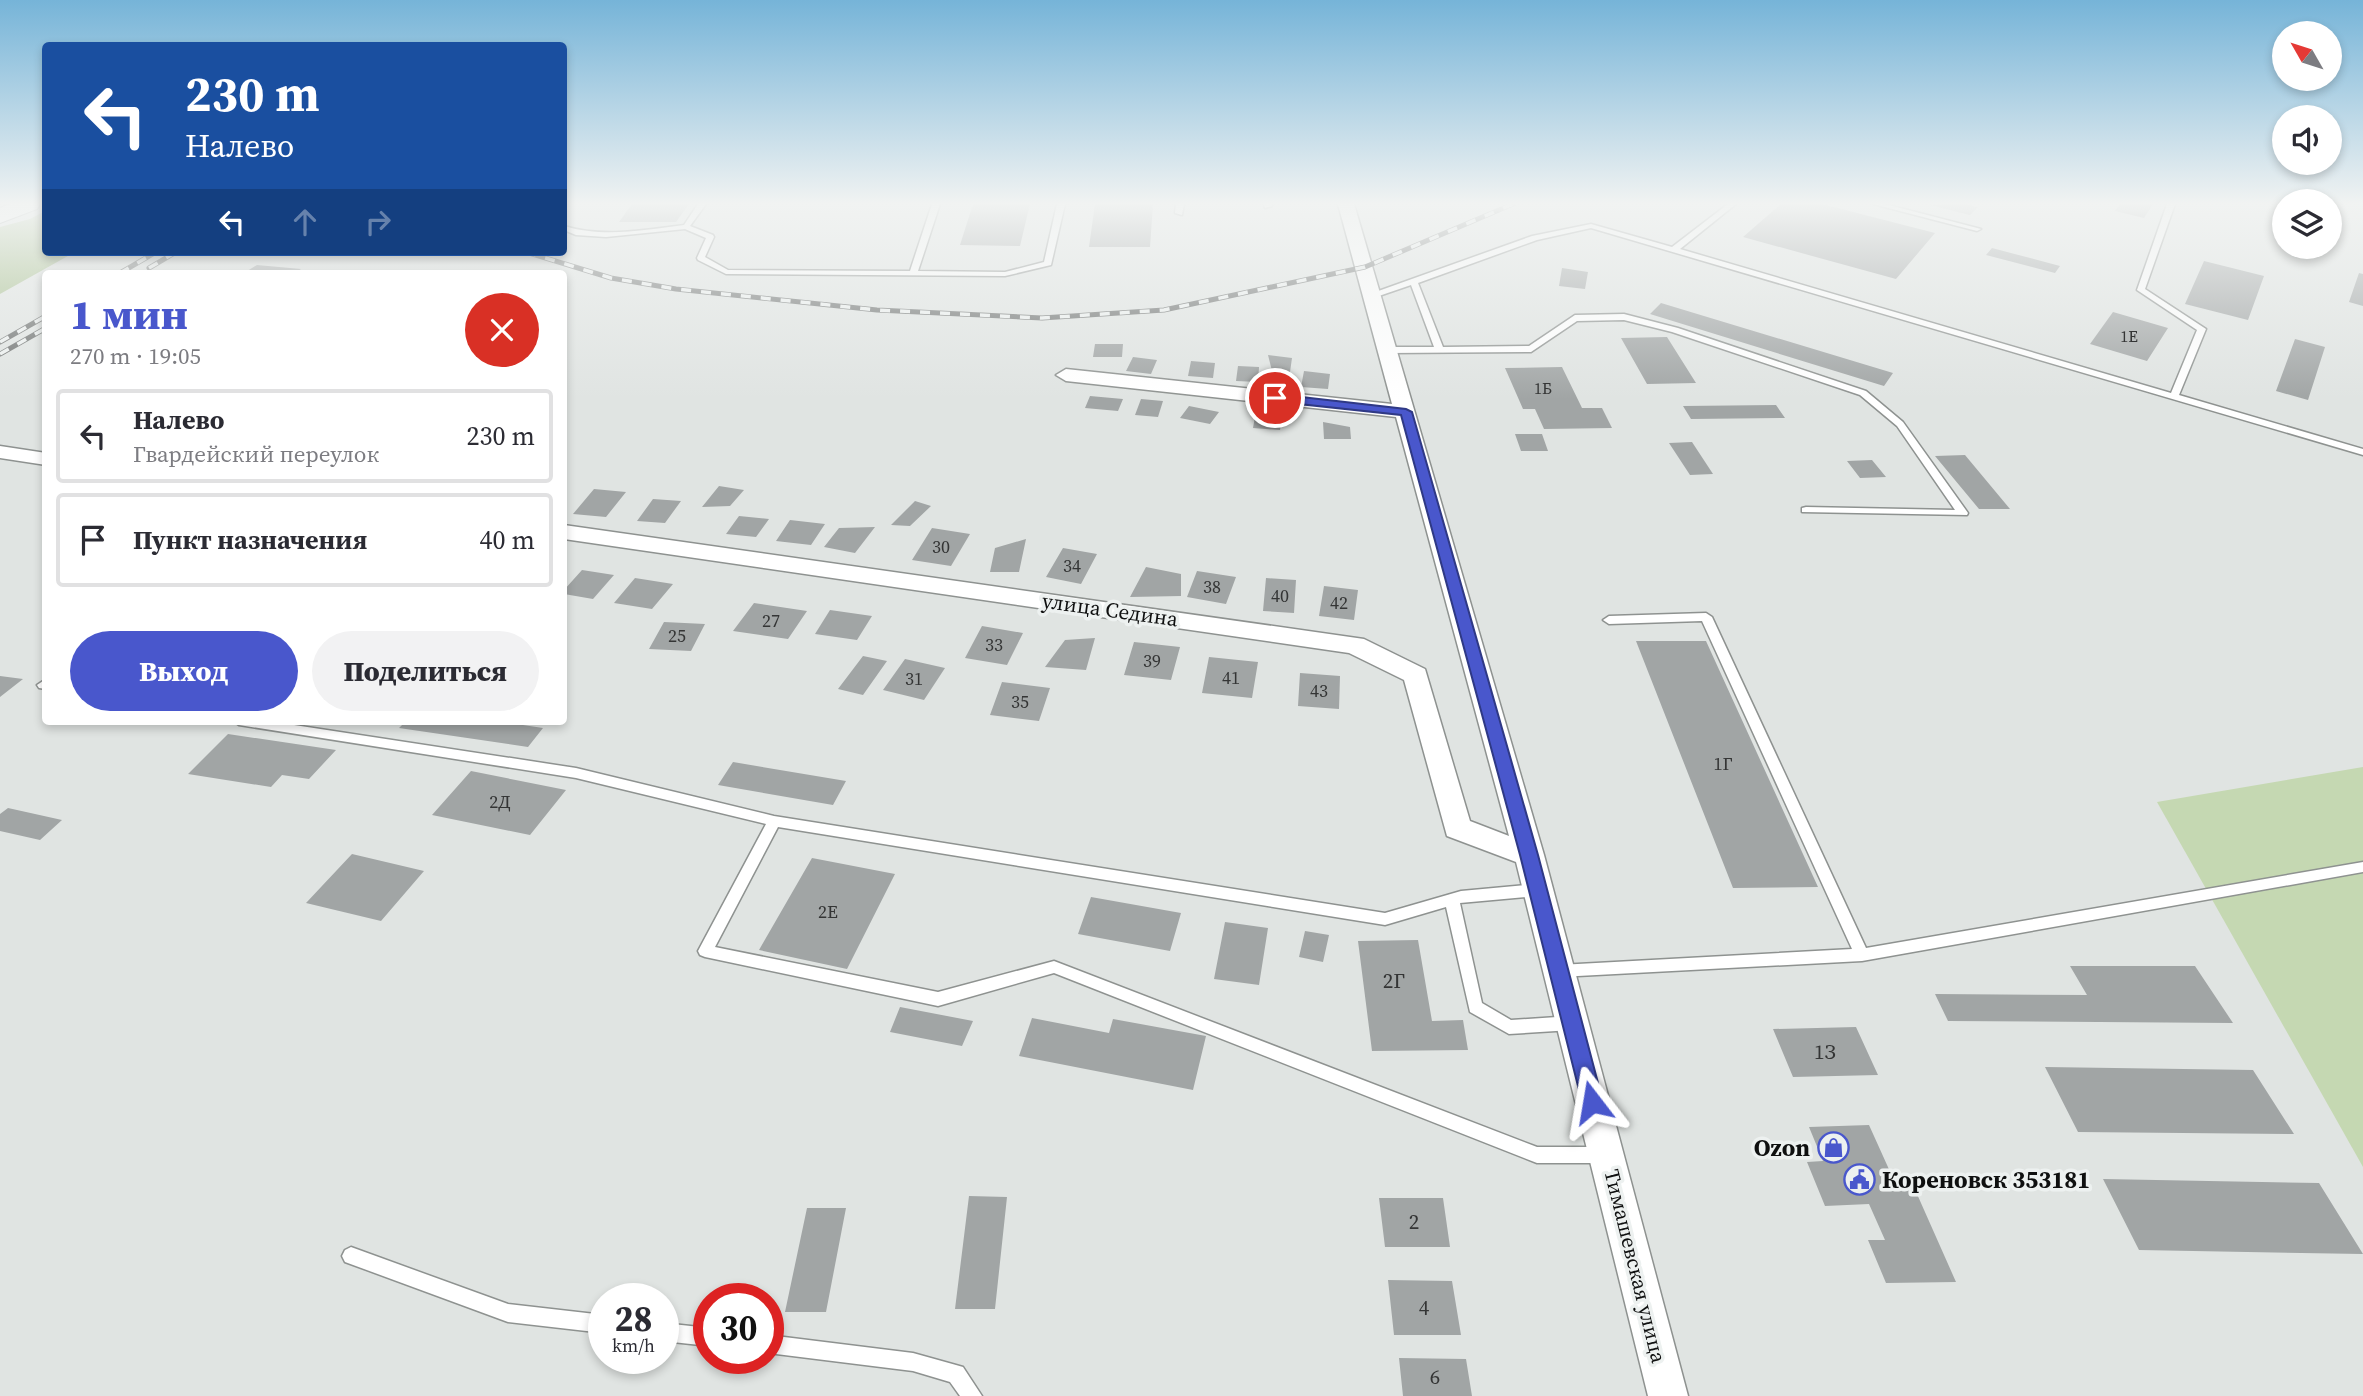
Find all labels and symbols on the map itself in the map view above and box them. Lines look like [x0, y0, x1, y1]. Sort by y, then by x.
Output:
north arrow [2272, 21, 2342, 91]
house number: 1Е [2120, 325, 2138, 347]
pin [1245, 368, 1305, 428]
house number: 1Б [1534, 377, 1552, 399]
house number: 30 [932, 534, 950, 559]
house number: 34 [1063, 553, 1081, 578]
house number: 38 [1203, 574, 1221, 599]
house number: 40 [1271, 583, 1289, 608]
street label: улица Седина [1040, 586, 1180, 633]
house number: 42 [1330, 590, 1348, 615]
house number: 27 [762, 608, 780, 633]
house number: 25 [668, 623, 686, 648]
house number: 33 [985, 632, 1003, 657]
house number: 39 [1143, 648, 1161, 673]
house number: 41 [1222, 665, 1240, 690]
house number: 31 [905, 666, 923, 691]
house number: 43 [1310, 678, 1328, 703]
house number: 35 [1011, 689, 1029, 714]
house number: 1Г [1713, 751, 1733, 776]
house number: 2Д [489, 789, 511, 814]
house number: 2Е [818, 899, 838, 924]
house number: 2Г [1383, 966, 1405, 995]
house number: 1З [1814, 1037, 1836, 1066]
position arrow [1555, 1065, 1629, 1139]
place label: Ozon [1754, 1131, 1810, 1164]
shop icon: Ozon [1816, 1131, 1850, 1165]
public building icon: Кореновск 353181 [1842, 1163, 1876, 1197]
place label: Кореновск 353181 [1882, 1163, 2090, 1196]
street label: Тимашевская улица [1597, 1166, 1674, 1366]
house number: 2 [1409, 1207, 1419, 1236]
speed limit sign: 30 [693, 1283, 784, 1374]
house number: 4 [1419, 1293, 1430, 1322]
house number: 6 [1430, 1362, 1440, 1391]

